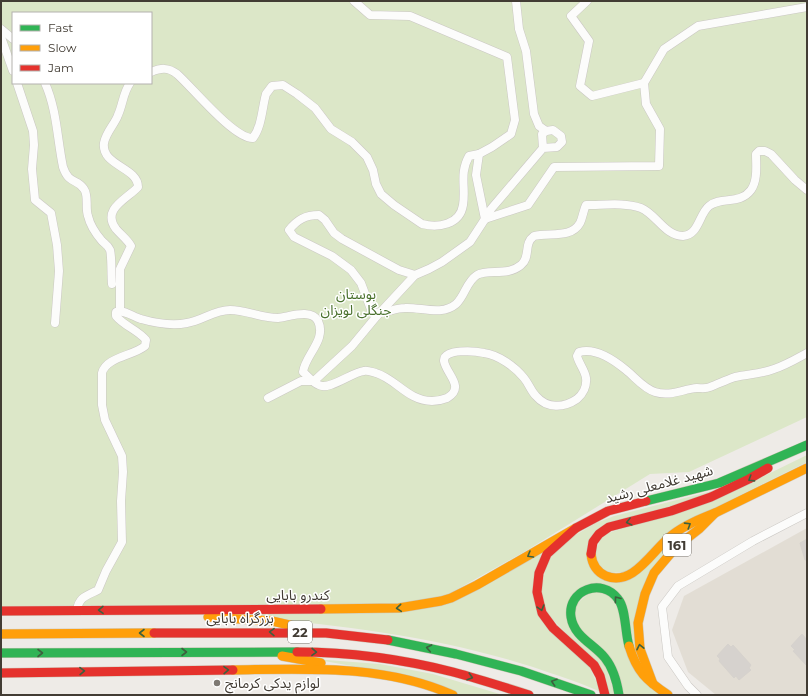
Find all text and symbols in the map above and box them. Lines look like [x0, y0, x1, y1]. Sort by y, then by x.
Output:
legend [12, 12, 152, 84]
text: Fast [48, 20, 73, 35]
text: Slow [48, 40, 77, 55]
text: Jam [47, 60, 74, 75]
park label: بوستان جنگلی لویزان [321, 285, 391, 319]
street label: شهید غلامعلی رشید [603, 461, 715, 507]
one-way arrow [748, 474, 755, 482]
one-way arrow [626, 518, 632, 526]
one-way arrow [684, 522, 691, 529]
road number: 161 [663, 534, 691, 556]
one-way arrow [528, 550, 535, 558]
street label: کندرو بابایی [266, 586, 330, 604]
one-way arrow [615, 596, 622, 603]
one-way arrow [395, 603, 402, 612]
one-way arrow [536, 604, 545, 611]
one-way arrow [98, 606, 104, 614]
street label: بزرگراه بابایی [206, 609, 274, 627]
road number: 22 [288, 621, 312, 643]
one-way arrow [269, 628, 275, 636]
one-way arrow [139, 629, 145, 637]
one-way arrow [637, 644, 645, 650]
one-way arrow [426, 645, 432, 653]
one-way arrow [181, 648, 187, 656]
one-way arrow [311, 648, 317, 656]
one-way arrow [37, 649, 43, 657]
one-way arrow [223, 666, 229, 674]
one-way arrow [79, 667, 85, 676]
one-way arrow [466, 672, 473, 681]
place label: لوازم یدکی کرمانج [225, 674, 320, 694]
marker: لوازم یدکی کرمانج [212, 678, 222, 688]
one-way arrow [551, 678, 558, 687]

